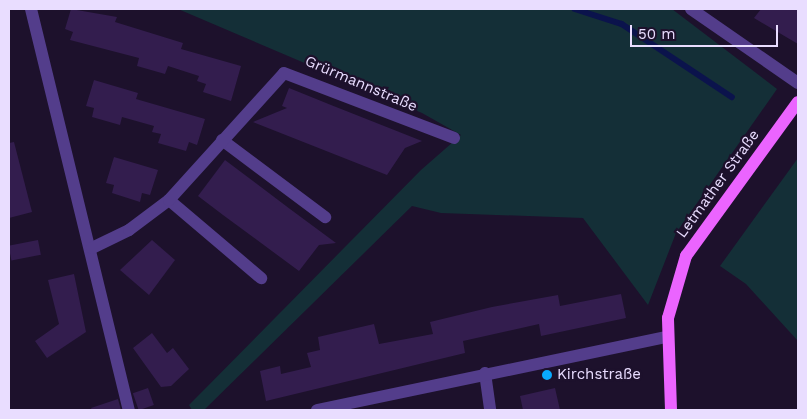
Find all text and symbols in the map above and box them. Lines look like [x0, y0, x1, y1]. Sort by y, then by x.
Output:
scale bar [632, 15, 780, 47]
text: 50 m [638, 25, 675, 43]
street label: Grürmannstraße [302, 52, 420, 116]
street label: Letmather Straße [673, 126, 763, 242]
place label: Kirchstraße [557, 366, 641, 384]
marker: Kirchstraße [541, 369, 553, 381]

